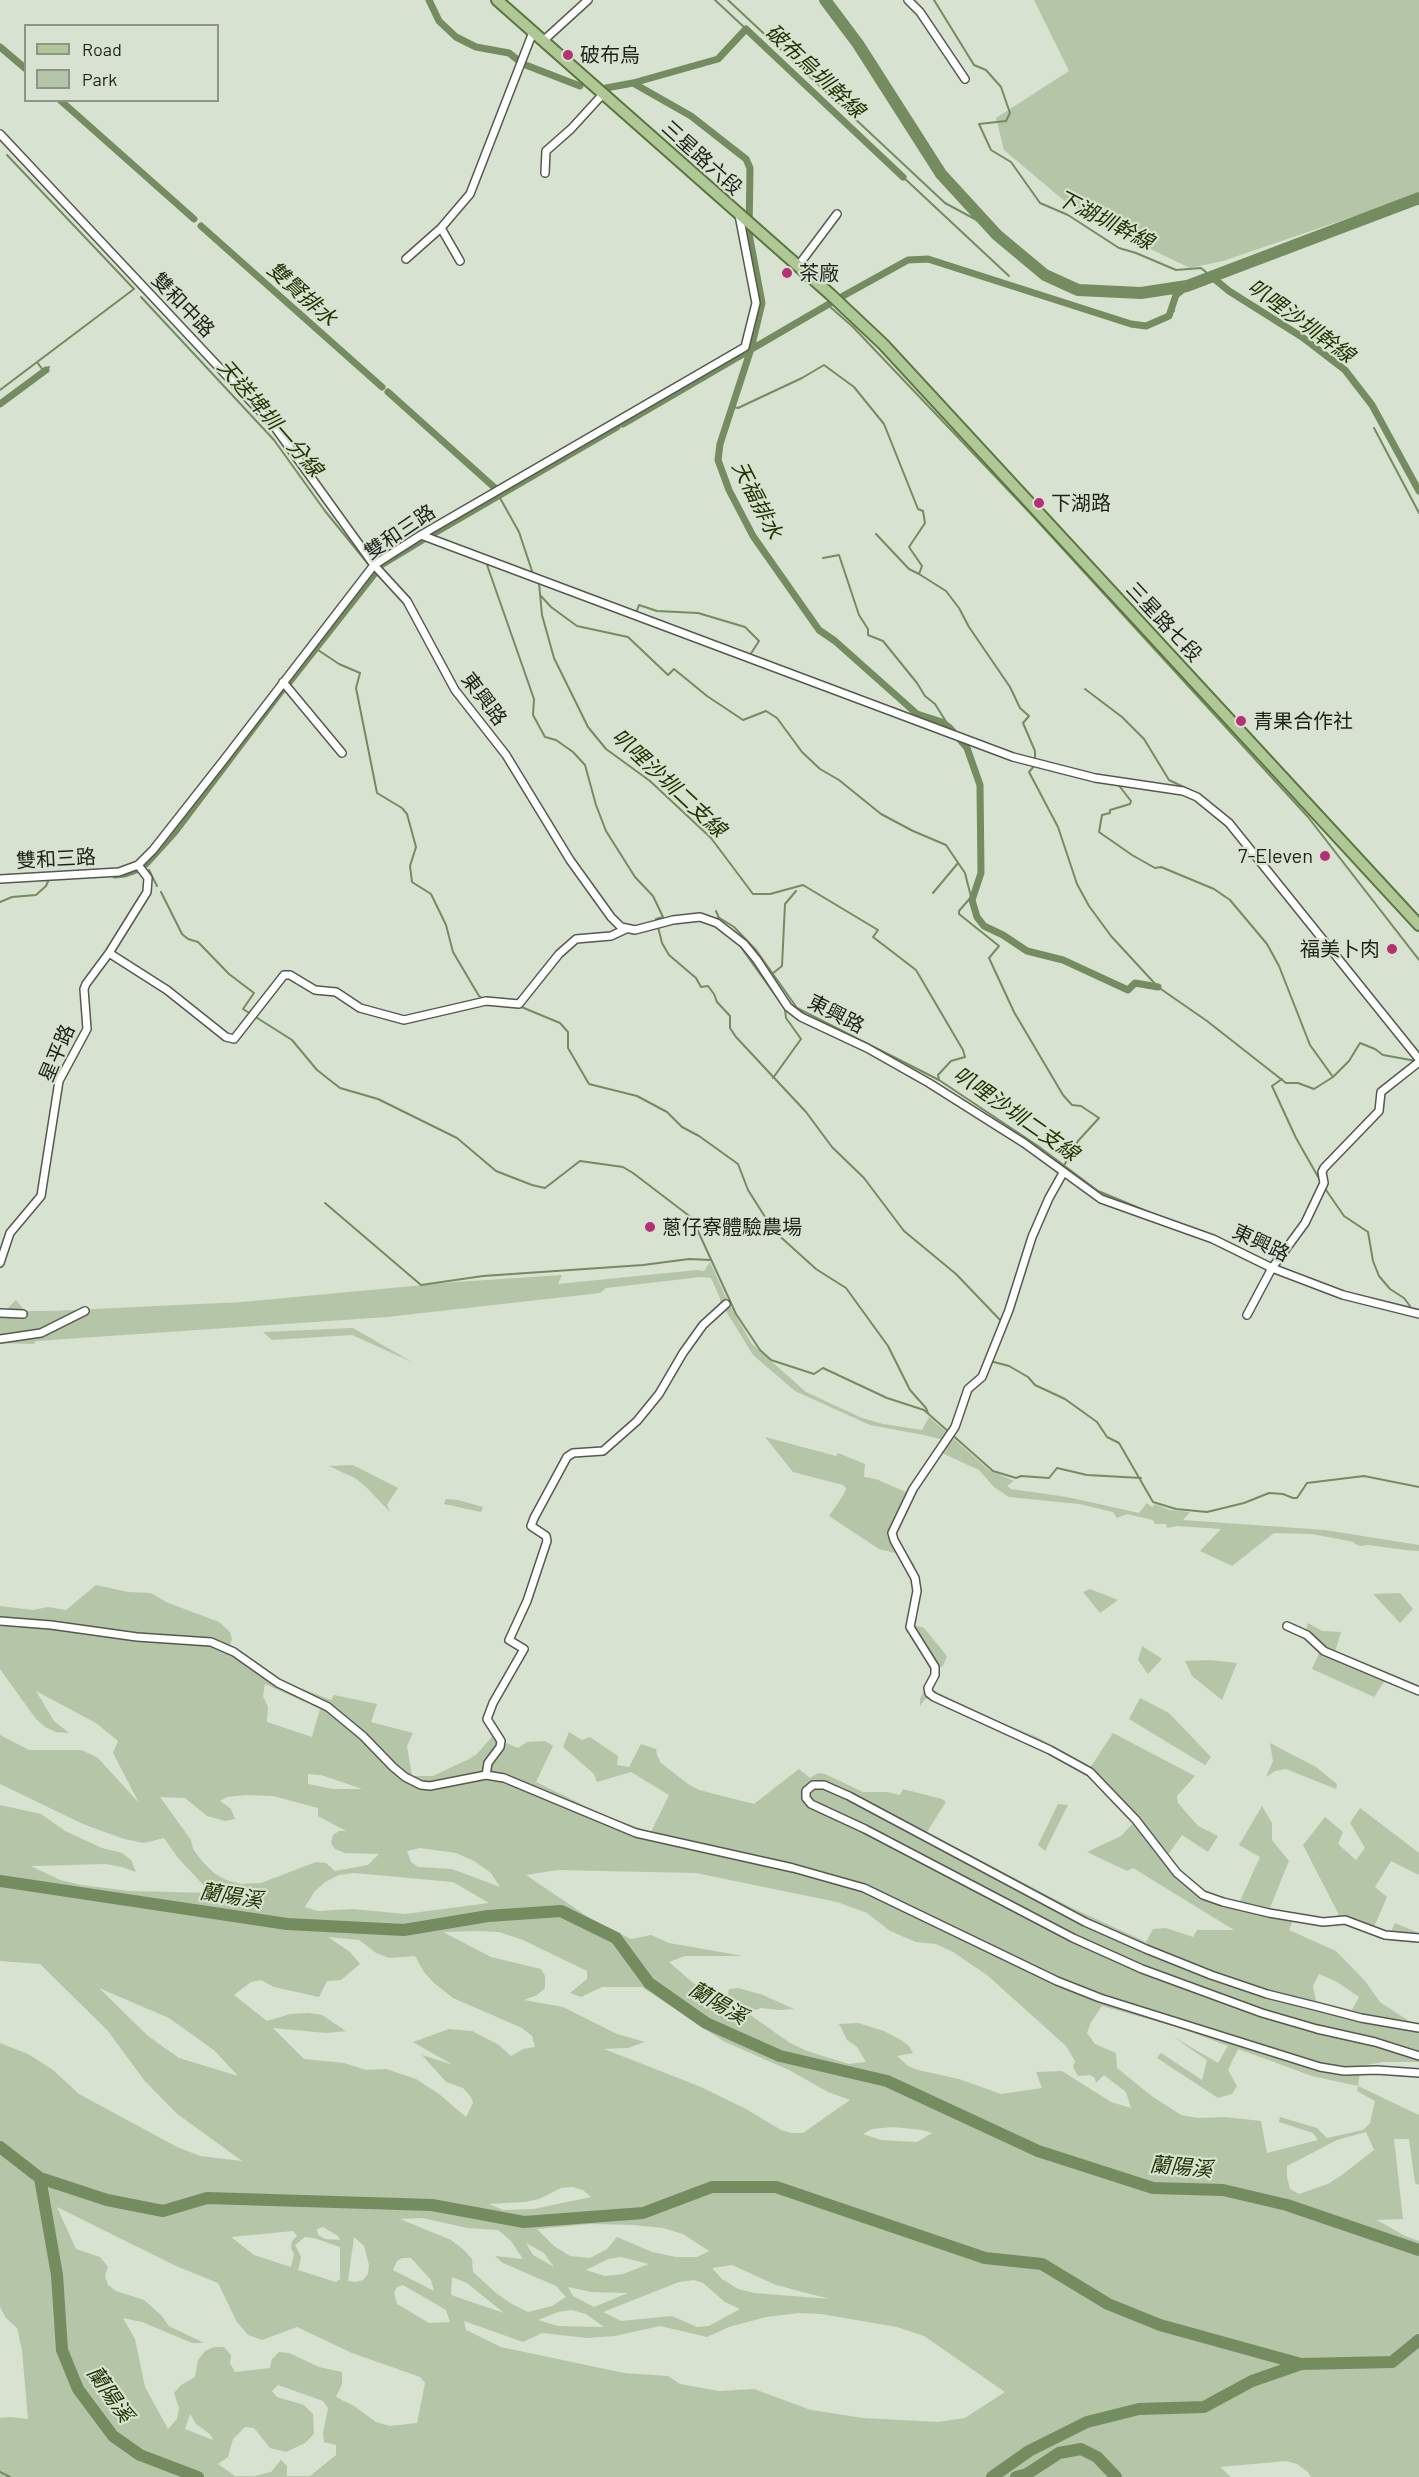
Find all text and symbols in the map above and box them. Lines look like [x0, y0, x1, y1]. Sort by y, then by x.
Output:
water label: 破布烏圳幹線 [760, 19, 870, 123]
legend [24, 24, 219, 102]
text: Road [82, 38, 122, 60]
place label: 破布烏 [580, 43, 640, 67]
marker: 破布烏 [561, 48, 575, 62]
text: Park [82, 68, 117, 90]
street label: 三星路六段 [657, 116, 747, 200]
water label: 下湖圳幹線 [1053, 185, 1157, 255]
water label: 雙賢排水 [262, 257, 342, 331]
place label: 茶廠 [799, 261, 839, 285]
marker: 茶廠 [780, 266, 794, 280]
street label: 雙和中路 [147, 268, 219, 342]
water label: 叭哩沙圳幹線 [1243, 274, 1359, 368]
water label: 天送埤圳一分線 [212, 354, 328, 482]
water label: 天福排水 [727, 457, 787, 543]
place label: 下湖路 [1051, 491, 1111, 515]
marker: 下湖路 [1032, 496, 1046, 510]
street label: 雙和三路 [360, 500, 440, 564]
street label: 三星路七段 [1121, 577, 1207, 667]
street label: 東興路 [456, 668, 512, 730]
place label: 青果合作社 [1253, 709, 1353, 733]
marker: 青果合作社 [1234, 714, 1248, 728]
water label: 叭哩沙圳二支線 [607, 724, 731, 842]
place label: 7-Eleven [1238, 844, 1313, 868]
street label: 雙和三路 [15, 845, 97, 873]
marker: 7-Eleven [1318, 849, 1332, 863]
place label: 福美卜肉 [1300, 937, 1380, 961]
marker: 福美卜肉 [1385, 942, 1399, 956]
street label: 東興路 [804, 990, 868, 1038]
street label: 星平路 [34, 1021, 80, 1085]
water label: 叭哩沙圳二支線 [949, 1062, 1083, 1166]
place label: 蔥仔寮體驗農場 [662, 1215, 802, 1239]
street label: 東興路 [1229, 1219, 1293, 1267]
marker: 蔥仔寮體驗農場 [643, 1220, 657, 1234]
water label: 蘭陽溪 [198, 1879, 264, 1913]
water label: 蘭陽溪 [684, 1976, 752, 2030]
water label: 蘭陽溪 [1149, 2152, 1213, 2182]
water label: 蘭陽溪 [82, 2361, 138, 2427]

